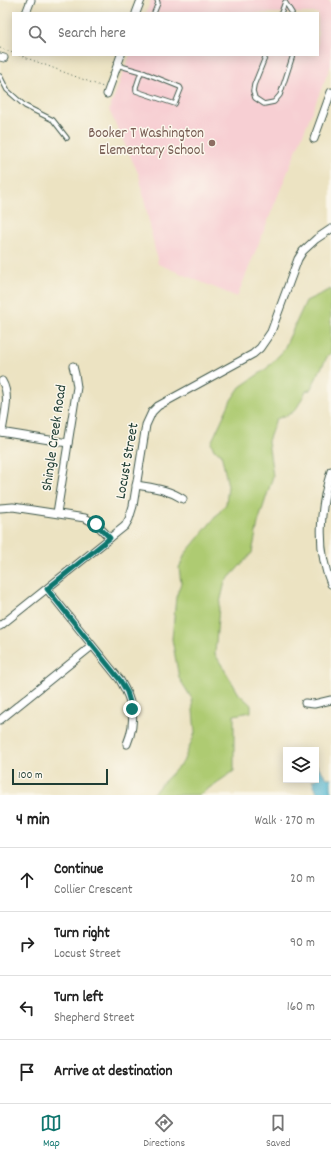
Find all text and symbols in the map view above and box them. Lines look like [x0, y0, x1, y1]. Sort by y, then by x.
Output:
search box [12, 12, 319, 56]
icon: search [26, 23, 48, 45]
text: Search here [58, 23, 126, 45]
place label: Booker T Washington Elementary School [88, 123, 204, 162]
marker: Booker T Washington Elementary School [207, 138, 217, 148]
street label: Shingle Creek Road [37, 383, 73, 493]
street label: Locust Street [110, 421, 146, 501]
route start [87, 515, 105, 533]
route end [123, 700, 141, 718]
map controls [283, 747, 319, 783]
button: layers [283, 747, 319, 783]
scale bar [12, 767, 108, 786]
text: 100 m [18, 768, 42, 784]
text: 4 min [16, 809, 50, 833]
text: Walk · 270 m [254, 812, 315, 831]
text: Continue [54, 859, 103, 881]
icon: ahead [16, 869, 38, 891]
text: 20 m [290, 870, 315, 889]
text: Collier Crescent [54, 881, 132, 900]
text: Turn right [54, 923, 110, 945]
icon: right [16, 933, 38, 955]
text: 90 m [290, 934, 315, 953]
text: Locust Street [54, 945, 121, 964]
text: Turn left [54, 987, 103, 1009]
icon: left [16, 997, 38, 1019]
text: 160 m [287, 998, 315, 1017]
text: Shepherd Street [54, 1009, 135, 1028]
icon: arrive [16, 1061, 38, 1083]
text: Arrive at destination [54, 1061, 172, 1083]
tab: Map [40, 1112, 62, 1152]
tab: Directions [143, 1112, 185, 1152]
tab: Saved [266, 1112, 291, 1152]

